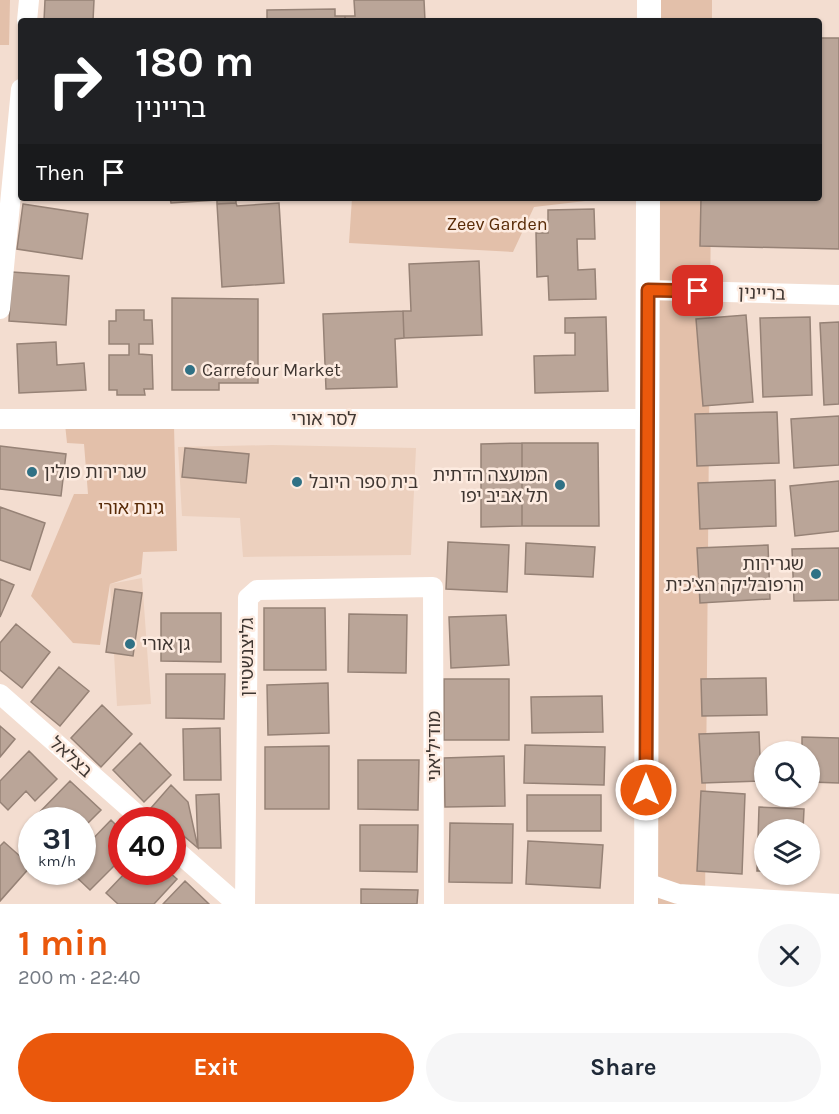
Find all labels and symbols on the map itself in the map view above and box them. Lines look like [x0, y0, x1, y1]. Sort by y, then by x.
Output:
park label: Zeev Garden [446, 213, 548, 235]
pin [672, 265, 723, 316]
street label: בריינין [738, 281, 786, 305]
place label: Carrefour Market [202, 359, 341, 381]
marker: Carrefour Market [183, 363, 197, 377]
street label: לסר אורי [291, 408, 357, 430]
place label: שגרירות פולין [44, 461, 147, 483]
place label: המועצה הדתית תל אביב יפו [433, 464, 548, 507]
marker: שגרירות פולין [25, 465, 39, 479]
place label: בית ספר היובל [309, 471, 418, 493]
marker: בית ספר היובל [290, 475, 304, 489]
marker: המועצה הדתית תל אביב יפו [553, 478, 567, 492]
park label: גינת אורי [98, 497, 164, 519]
place label: שגרירות הרפובליקה הצ'כית [665, 553, 804, 596]
marker: שגרירות הרפובליקה הצ'כית [809, 567, 823, 581]
street label: גליצנשטיין [236, 617, 258, 697]
place label: גן אורי [142, 633, 191, 655]
marker: גן אורי [123, 637, 137, 651]
street label: מודיליאני [423, 711, 445, 781]
street label: בצלאל [45, 732, 97, 782]
position arrow [614, 758, 678, 822]
speed limit sign: 40 [108, 807, 186, 885]

